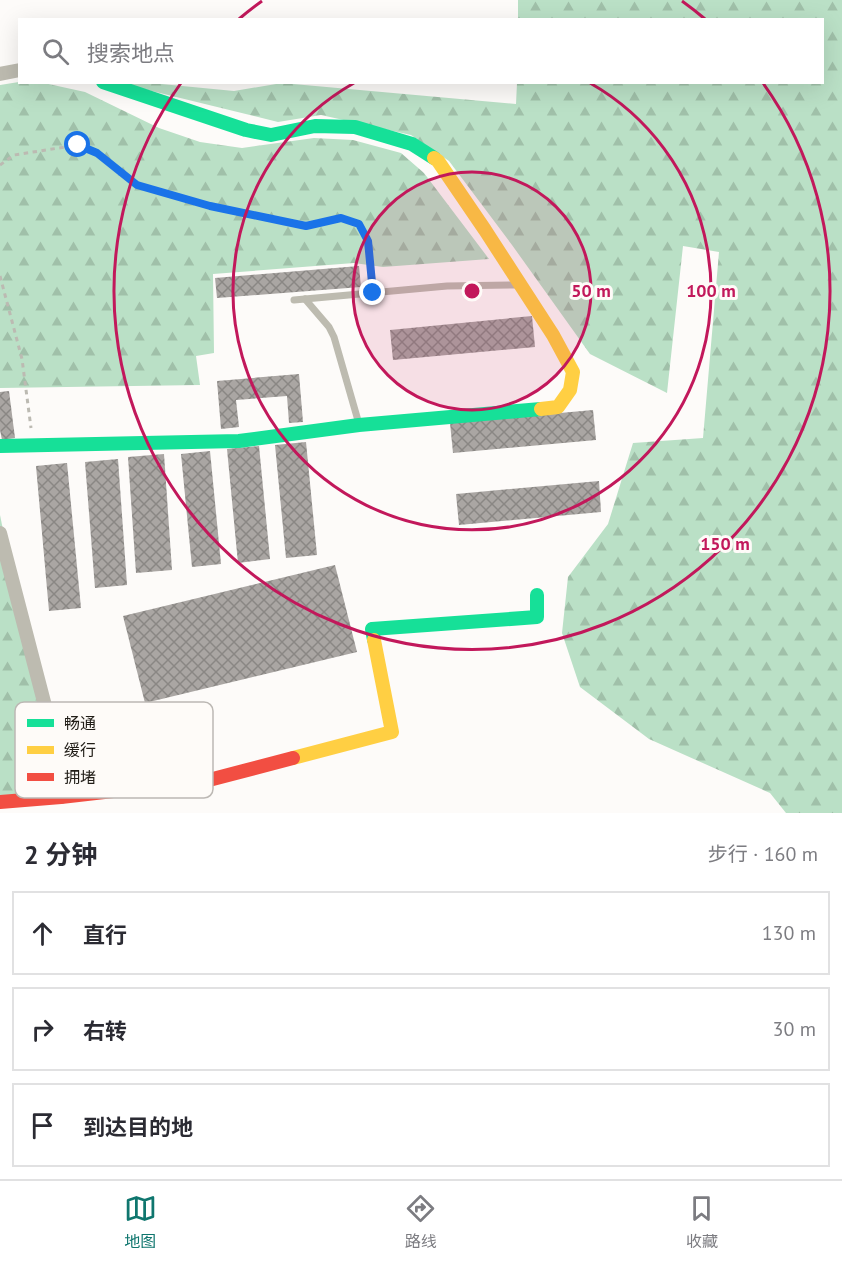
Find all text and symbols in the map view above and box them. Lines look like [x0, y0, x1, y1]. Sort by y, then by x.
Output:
search box [18, 18, 824, 84]
icon: search [39, 35, 72, 68]
text: 搜索地点 [87, 39, 175, 67]
route start [64, 131, 90, 157]
route end [359, 279, 385, 305]
text: 50 m [571, 279, 611, 302]
text: 100 m [686, 279, 736, 302]
centre of rings [462, 281, 482, 301]
text: 150 m [700, 532, 750, 555]
legend [15, 702, 213, 798]
text: 畅通 [64, 713, 96, 733]
text: 缓行 [64, 740, 96, 760]
text: 拥堵 [64, 767, 96, 787]
text: 2 分钟 [24, 838, 97, 871]
text: 步行 · 160 m [708, 841, 818, 867]
icon: ahead [26, 917, 59, 950]
text: 130 m [762, 920, 816, 946]
text: 直行 [83, 921, 127, 949]
icon: right [26, 1013, 59, 1046]
text: 30 m [773, 1016, 816, 1042]
text: 右转 [83, 1017, 127, 1045]
icon: arrive [26, 1109, 59, 1142]
text: 到达目的地 [83, 1113, 193, 1141]
tab: 地图 [124, 1192, 157, 1252]
tab: 路线 [404, 1192, 437, 1252]
tab: 收藏 [685, 1192, 718, 1252]

